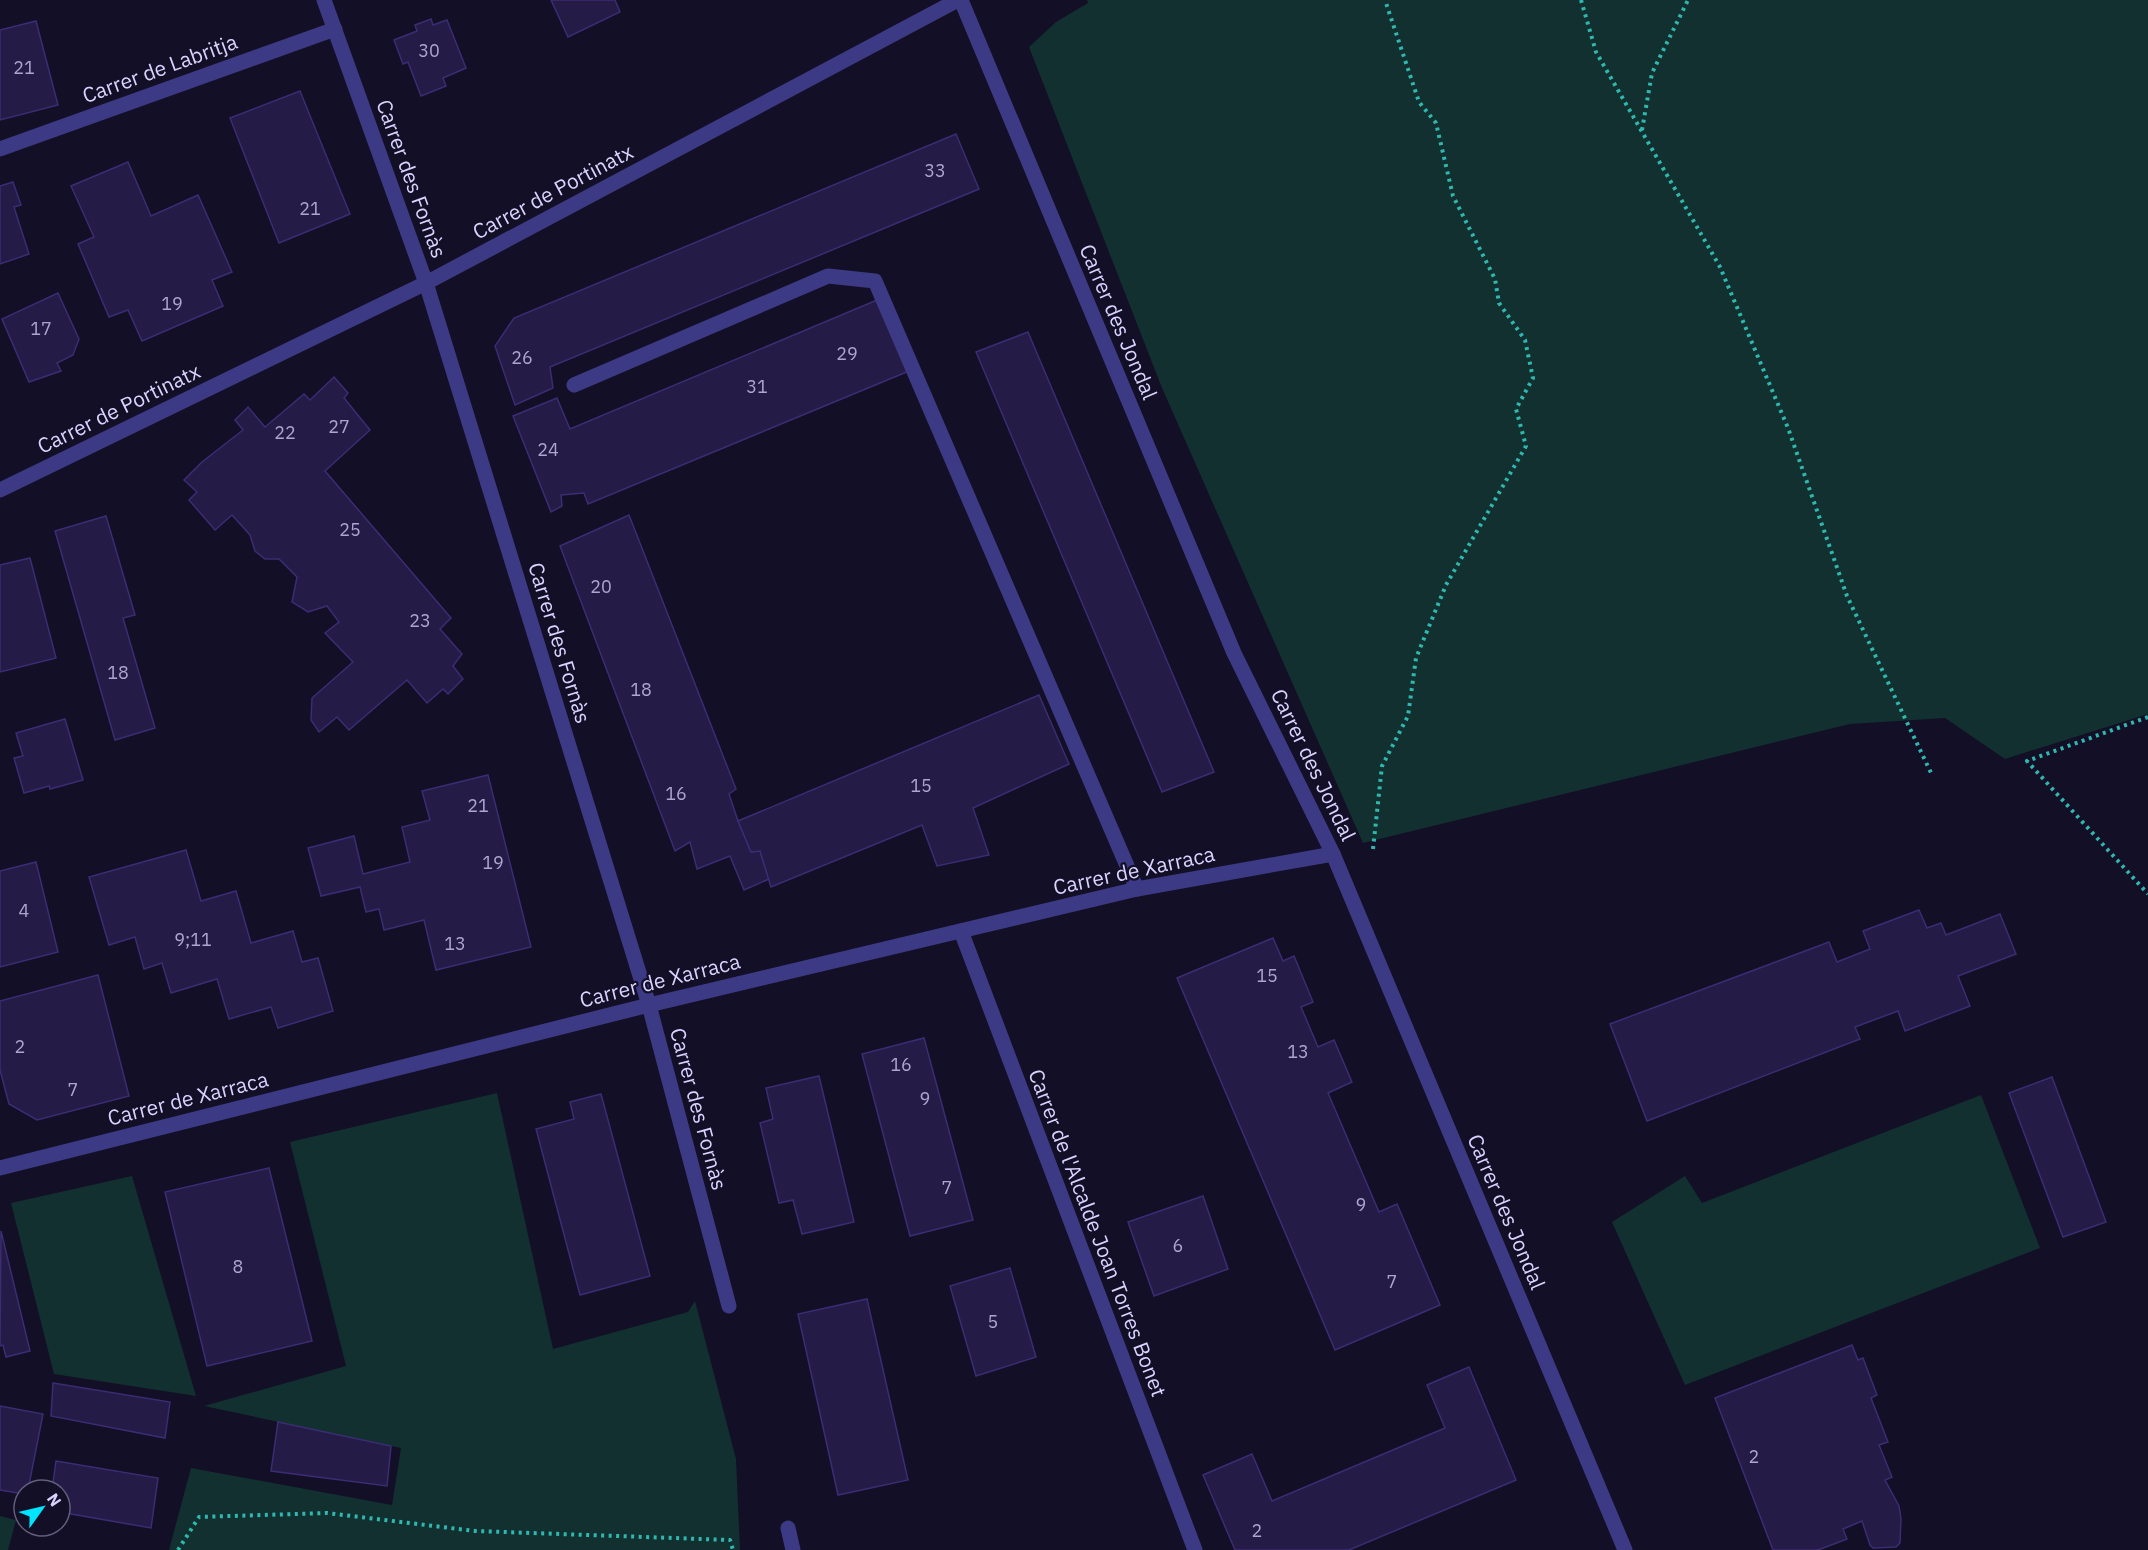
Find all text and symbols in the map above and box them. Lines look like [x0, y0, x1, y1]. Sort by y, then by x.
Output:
street label: Carrer de Labritja [78, 27, 241, 109]
house number: 30 [418, 39, 440, 62]
house number: 21 [13, 56, 35, 79]
street label: Carrer des Fornàs [370, 96, 454, 262]
street label: Carrer de Portinatx [467, 137, 638, 245]
house number: 33 [924, 159, 946, 182]
house number: 21 [299, 197, 321, 220]
street label: Carrer des Jondal [1074, 240, 1164, 404]
house number: 19 [161, 292, 183, 315]
house number: 17 [30, 317, 52, 340]
house number: 29 [836, 342, 858, 365]
house number: 26 [511, 346, 533, 369]
street label: Carrer de Portinatx [32, 356, 205, 460]
house number: 31 [746, 375, 768, 398]
house number: 27 [328, 415, 350, 438]
house number: 22 [274, 421, 296, 444]
house number: 24 [537, 438, 559, 461]
house number: 25 [339, 518, 361, 541]
street label: Carrer des Fornàs [522, 559, 598, 727]
house number: 20 [590, 575, 612, 598]
house number: 23 [409, 609, 431, 632]
house number: 18 [107, 661, 129, 684]
house number: 18 [630, 678, 652, 701]
street label: Carrer des Jondal [1265, 684, 1363, 846]
house number: 15 [910, 774, 932, 797]
house number: 16 [665, 782, 687, 805]
house number: 21 [467, 794, 489, 817]
street label: Carrer de Xarraca [1050, 839, 1217, 901]
house number: 19 [482, 851, 504, 874]
house number: 4 [19, 899, 30, 922]
house number: 9;11 [174, 928, 212, 951]
house number: 13 [444, 932, 466, 955]
street label: Carrer de Xarraca [577, 947, 743, 1014]
house number: 15 [1256, 964, 1278, 987]
street label: Carrer des Fornàs [664, 1025, 734, 1193]
house number: 2 [15, 1035, 25, 1058]
house number: 13 [1287, 1040, 1309, 1063]
house number: 16 [890, 1053, 912, 1076]
street label: Carrer de Xarraca [105, 1065, 271, 1132]
street label: Carrer de l'Alcalde Joan Torres Bonet [1022, 1065, 1174, 1400]
house number: 7 [68, 1078, 78, 1101]
house number: 9 [920, 1087, 930, 1110]
street label: Carrer des Jondal [1462, 1130, 1552, 1294]
house number: 7 [942, 1176, 952, 1199]
house number: 9 [1356, 1193, 1366, 1216]
house number: 6 [1173, 1234, 1183, 1257]
house number: 8 [233, 1255, 243, 1278]
house number: 7 [1387, 1270, 1397, 1293]
house number: 5 [988, 1310, 998, 1333]
house number: 2 [1749, 1445, 1759, 1468]
north arrow [12, 1478, 72, 1538]
text: N [43, 1489, 66, 1510]
house number: 2 [1252, 1519, 1262, 1542]

